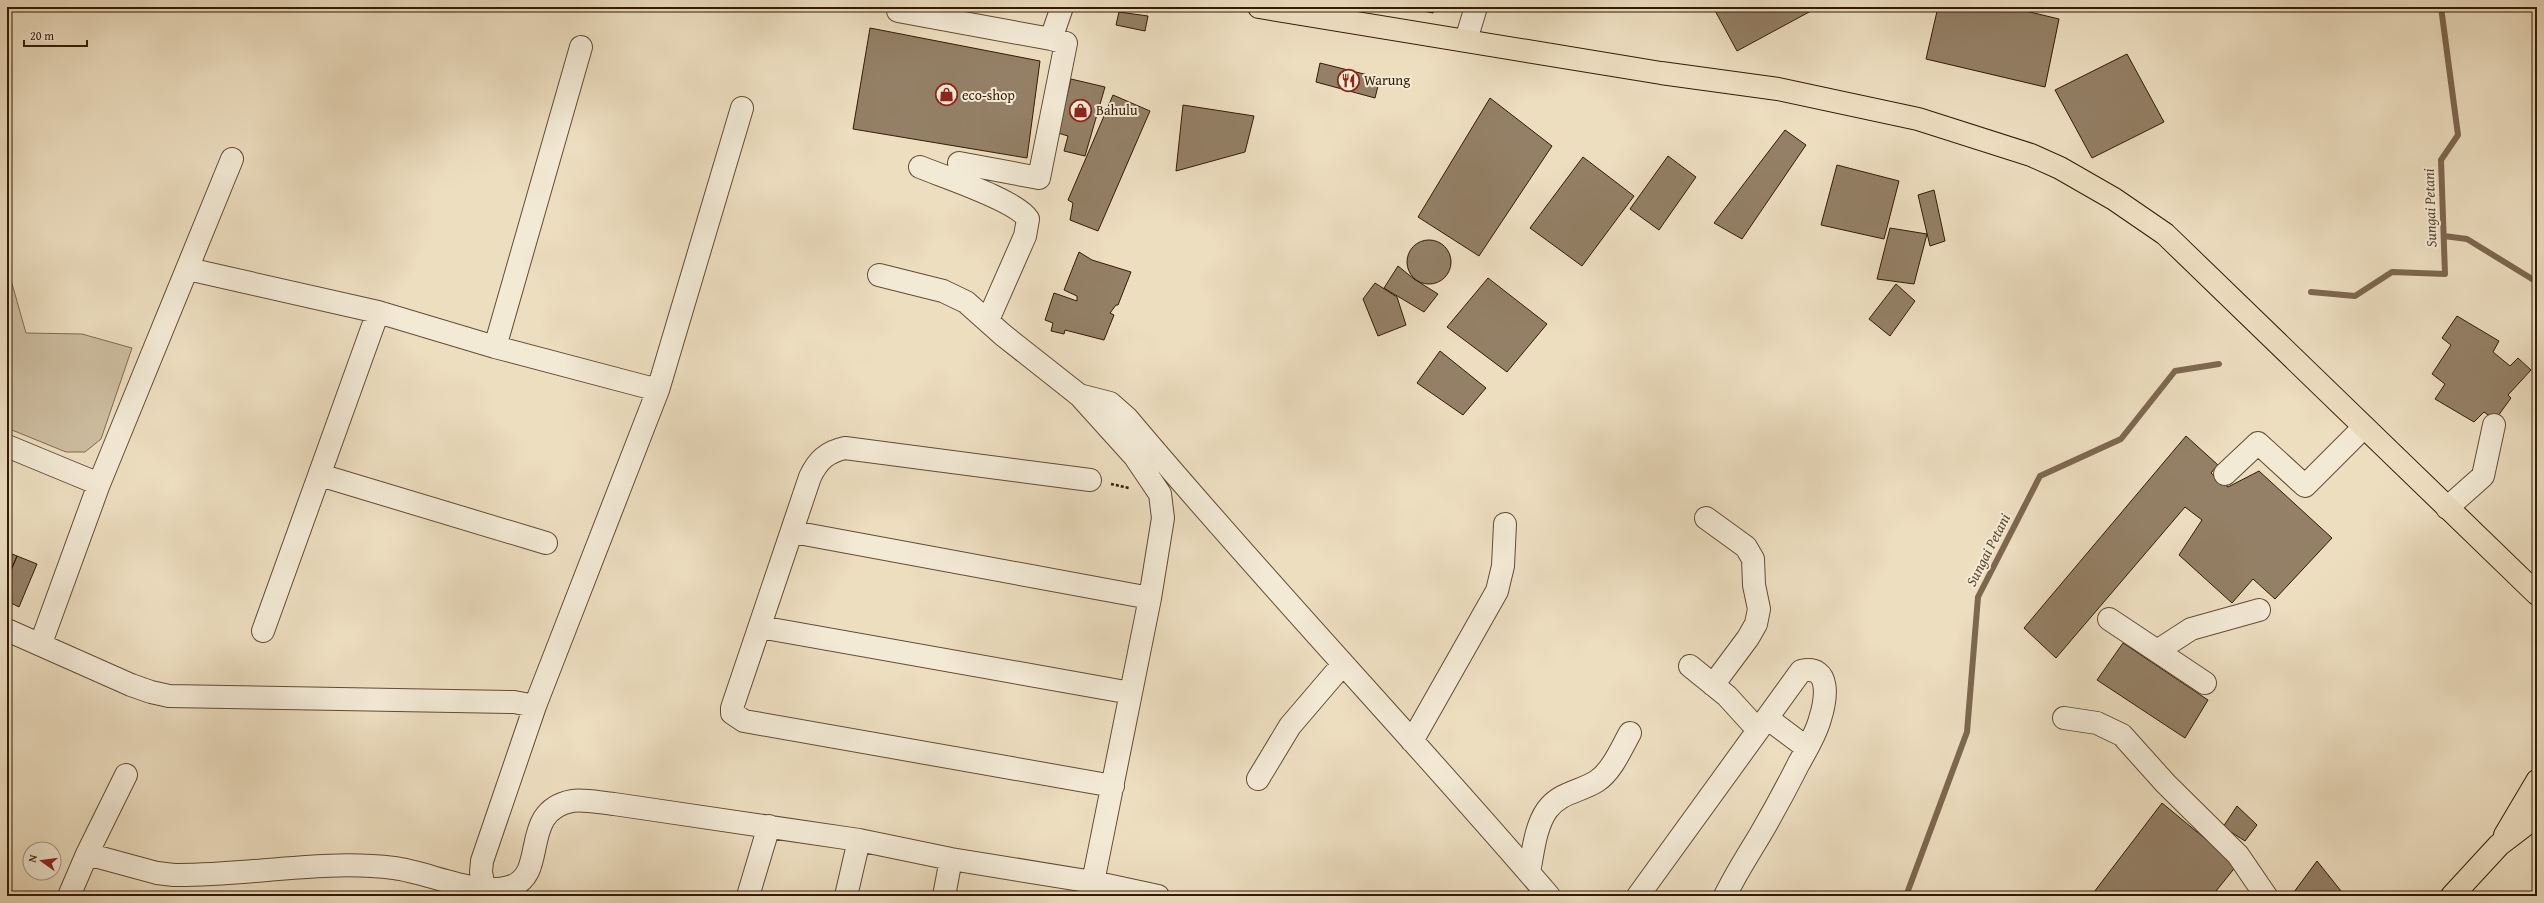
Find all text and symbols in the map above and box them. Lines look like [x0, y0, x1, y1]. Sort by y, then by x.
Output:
scale bar [24, 22, 87, 48]
text: 20 m [30, 27, 54, 44]
restaurant icon: Warung [1335, 67, 1361, 93]
place label: Warung [1364, 70, 1410, 90]
shop icon: eco-shop [934, 82, 960, 108]
place label: eco-shop [962, 85, 1015, 105]
shop icon: Bahulu [1068, 97, 1094, 123]
place label: Bahulu [1096, 100, 1138, 120]
water label: Sungai Petani [2418, 168, 2441, 248]
water label: Sungai Petani [1960, 510, 2015, 590]
north arrow [22, 841, 62, 881]
text: N [24, 852, 41, 864]

